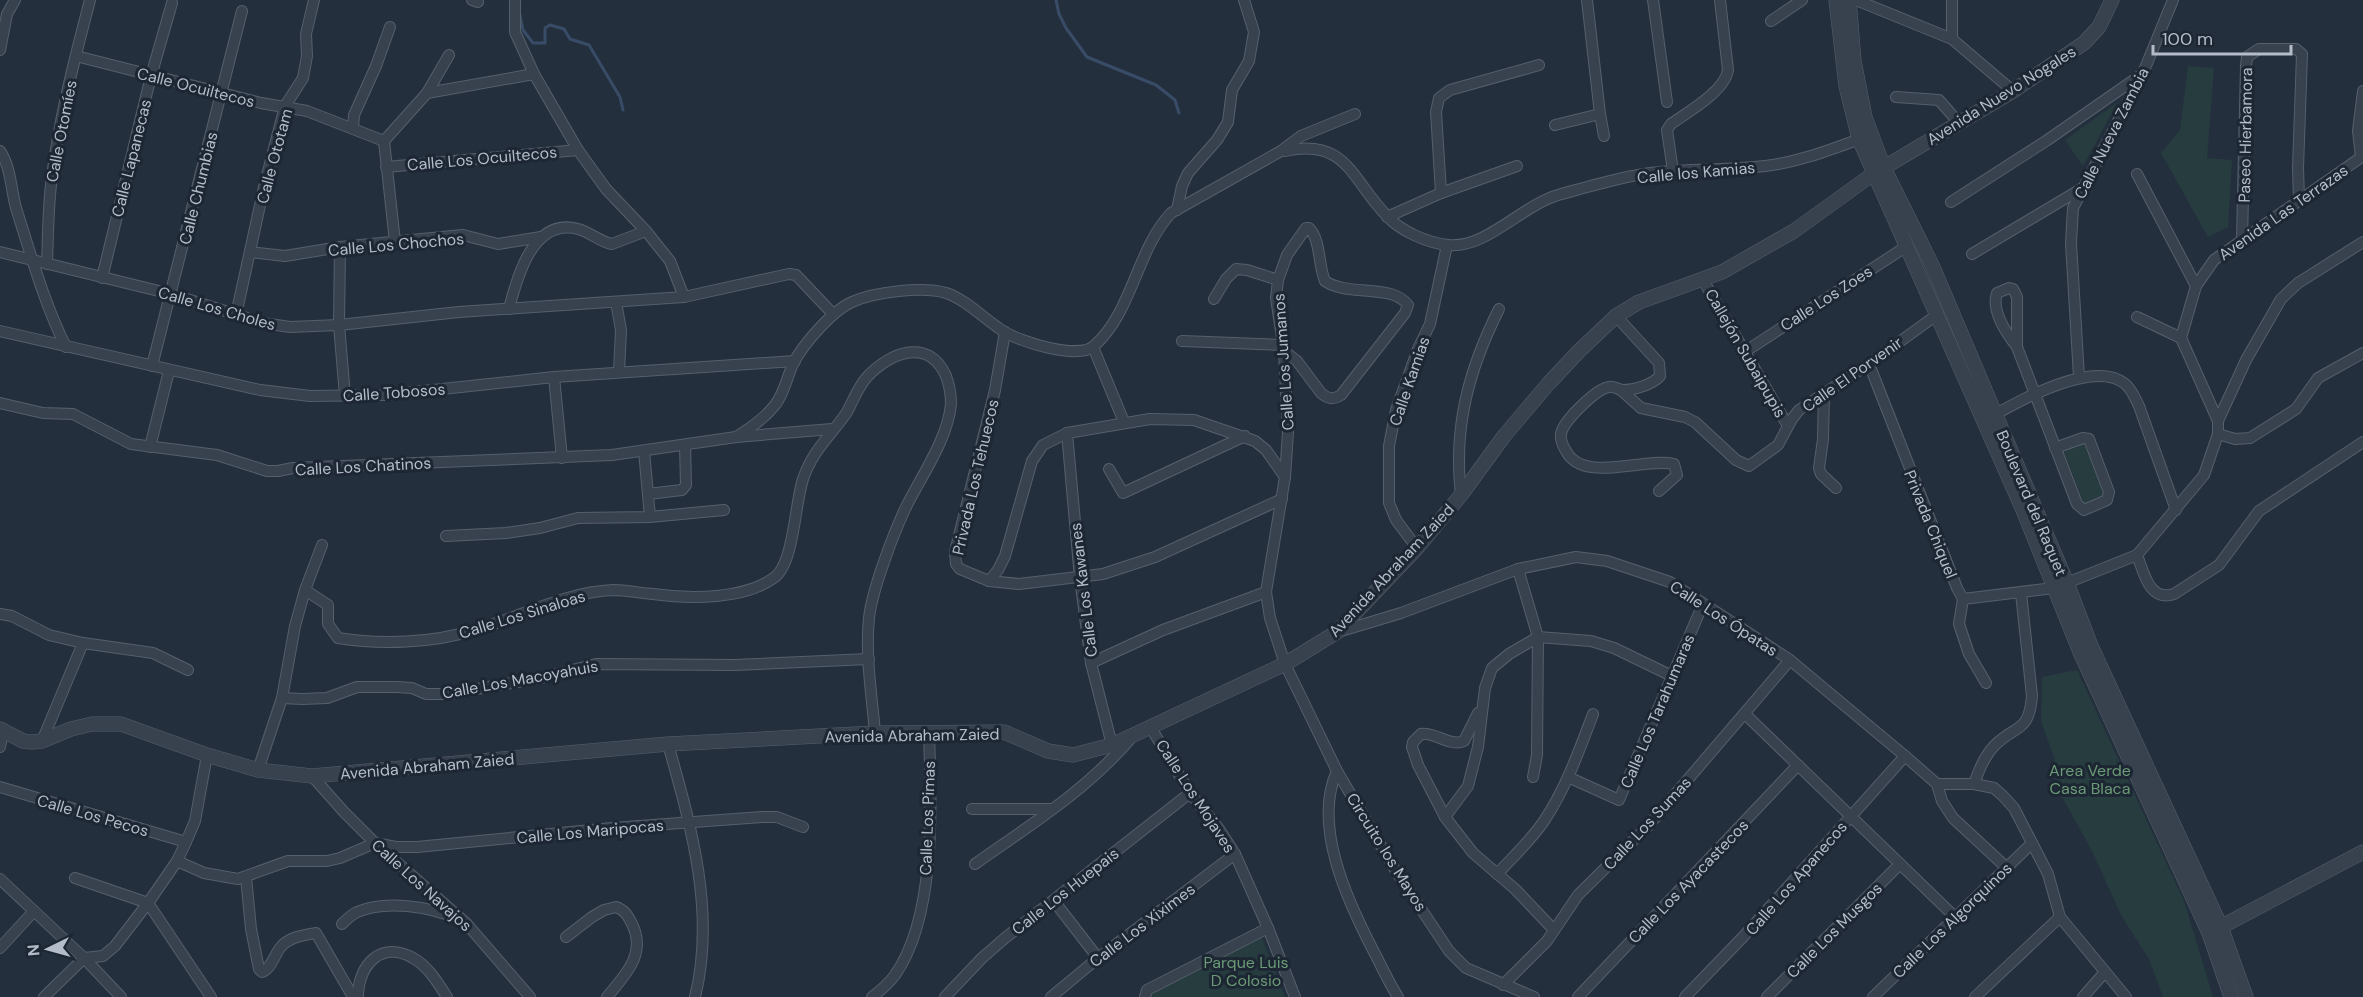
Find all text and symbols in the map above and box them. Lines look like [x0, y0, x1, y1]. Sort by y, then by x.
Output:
scale bar [2153, 18, 2291, 56]
text: 100 m [2162, 27, 2213, 51]
street label: Avenida Nuevo Nogales [1923, 41, 2080, 150]
street label: Calle Ocuiltecos [135, 63, 257, 112]
street label: Calle Nueva Zambia [2069, 64, 2154, 203]
street label: Paseo Hierbamora [2234, 67, 2257, 203]
street label: Calle Otomíes [41, 78, 82, 184]
street label: Calle Lapanecas [107, 97, 156, 219]
street label: Calle Ototam [252, 106, 297, 206]
street label: Calle Chumbias [174, 130, 223, 247]
street label: Calle Los Ocuiltecos [406, 141, 558, 176]
street label: Calle los Kamias [1636, 157, 1756, 188]
street label: Avenida Las Terrazas [2214, 160, 2352, 265]
street label: Calle Los Chochos [327, 228, 465, 261]
street label: Calle Los Zoes [1776, 261, 1876, 336]
street label: Calle Los Choles [156, 282, 278, 335]
street label: Callejón Subaipupis [1700, 285, 1791, 421]
street label: Calle Los Jumanos [1268, 293, 1299, 431]
street label: Calle El Porvenir [1798, 332, 1907, 417]
street label: Calle Kamias [1384, 334, 1435, 429]
street label: Calle Tobosos [342, 378, 446, 407]
street label: Privada Los Tehuecos [947, 397, 1004, 557]
street label: Boulevard del Raquet [1991, 427, 2072, 579]
street label: Calle Los Chatinos [294, 452, 432, 481]
street label: Privada Chiquel [1899, 467, 1962, 581]
street label: Avenida Abraham Zaied [1324, 499, 1459, 641]
street label: Calle Los Kawanes [1065, 522, 1102, 658]
street label: Calle Los Ópatas [1666, 576, 1782, 661]
street label: Calle Los Sinaloas [456, 585, 588, 644]
street label: Calle Los Tarahumaras [1615, 631, 1699, 792]
street label: Calle Los Macoyahuis [440, 655, 600, 704]
street label: Avenida Abraham Zaied [824, 723, 1000, 748]
street label: Calle Los Mojaves [1151, 736, 1240, 857]
street label: Avenida Abraham Zaied [339, 748, 515, 785]
street label: Calle Los Pimas [915, 760, 940, 876]
park label: Area Verde Casa Blaca [2049, 760, 2131, 799]
street label: Calle Los Sumas [1599, 772, 1696, 874]
street label: Circuito los Mayos [1342, 789, 1431, 915]
street label: Calle Los Pecos [35, 790, 151, 841]
street label: Calle Los Maripocas [515, 815, 665, 848]
street label: Calle Los Ayacastecos [1624, 815, 1753, 948]
street label: Calle Los Apanecos [1741, 817, 1852, 940]
street label: Calle Los Navajos [367, 835, 476, 936]
street label: Calle Los Huepais [1008, 843, 1123, 940]
street label: Calle Los Algorquinos [1888, 858, 2017, 983]
street label: Calle Los Musgos [1782, 878, 1887, 983]
street label: Calle Los Xiximes [1085, 879, 1199, 972]
north arrow [18, 919, 78, 979]
text: N [23, 944, 45, 957]
park label: Parque Luis D Colosio [1203, 952, 1289, 991]

